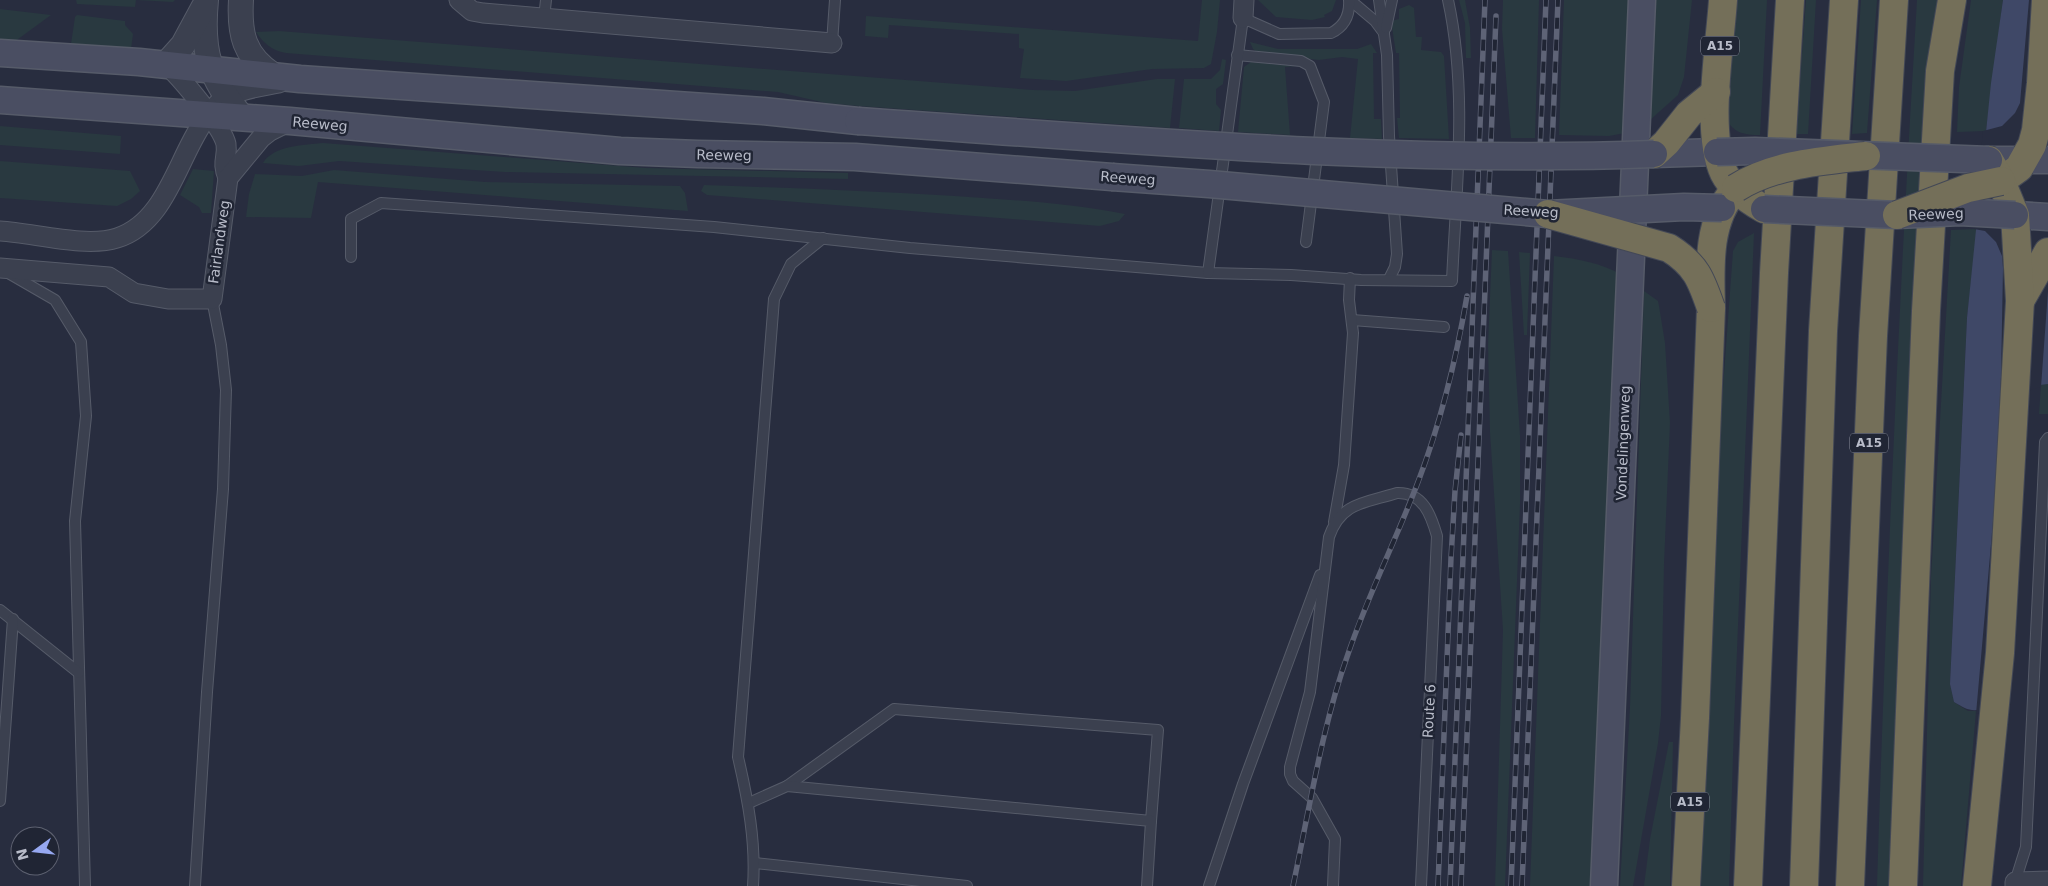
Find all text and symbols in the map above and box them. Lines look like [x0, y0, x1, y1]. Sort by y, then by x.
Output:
road number: A15 [1701, 36, 1739, 56]
street label: Reeweg [292, 114, 348, 134]
street label: Reeweg [696, 147, 752, 163]
street label: Reeweg [1100, 168, 1156, 188]
street label: Fairlandweg [205, 199, 233, 285]
street label: Reeweg [1503, 202, 1559, 220]
street label: Reeweg [1908, 205, 1964, 223]
street label: Vondelingenweg [1613, 385, 1633, 501]
road number: A15 [1850, 433, 1888, 452]
street label: Route 6 [1420, 684, 1438, 738]
road number: A15 [1671, 792, 1709, 812]
north arrow [10, 826, 60, 876]
text: N [13, 847, 32, 862]

